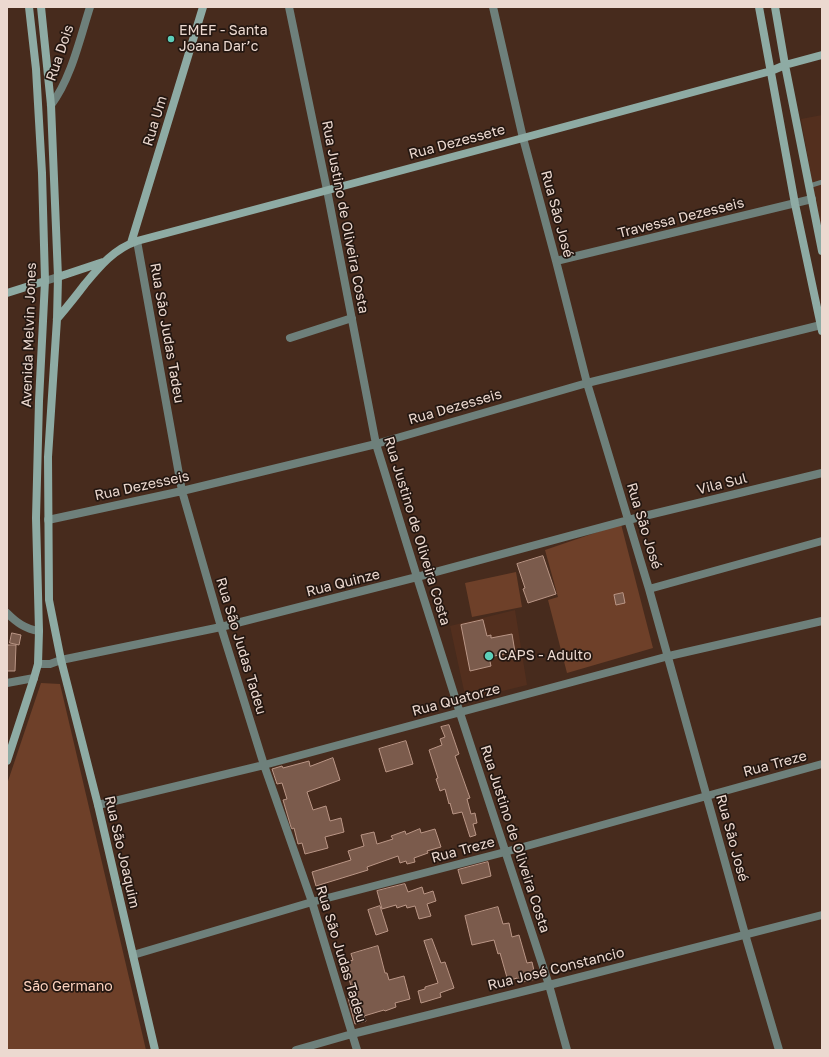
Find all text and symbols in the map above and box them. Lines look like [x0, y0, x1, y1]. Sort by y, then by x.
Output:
street label: Rua Dois [43, 23, 77, 83]
place label: EMEF - Santa Joana Dar’c [179, 23, 268, 56]
marker: EMEF - Santa Joana Dar’c [166, 34, 176, 44]
street label: Rua Um [139, 94, 171, 148]
street label: Rua Justino de Oliveira Costa [318, 119, 372, 315]
street label: Rua Dezessete [407, 121, 507, 163]
street label: Rua São José [537, 169, 577, 259]
street label: Travessa Dezesseis [616, 194, 746, 242]
street label: Avenida Melvin Jones [18, 262, 40, 408]
street label: Rua São Judas Tadeu [146, 262, 188, 404]
street label: Rua Dezesseis [406, 386, 504, 428]
street label: Rua Justino de Oliveira Costa [380, 435, 454, 627]
street label: Rua Dezesseis [93, 468, 191, 504]
street label: Vila Sul [695, 470, 749, 498]
street label: Rua São José [623, 481, 665, 571]
street label: Rua Quinze [304, 566, 382, 600]
street label: Rua São Judas Tadeu [212, 576, 270, 716]
place label: CAPS - Adulto [498, 648, 592, 664]
marker: CAPS - Adulto [483, 650, 495, 662]
street label: Rua Quatorze [410, 680, 502, 720]
street label: Rua Justino de Oliveira Costa [477, 743, 553, 935]
street label: Rua Treze [741, 747, 809, 781]
street label: Rua São José [712, 793, 752, 883]
street label: Rua São Joaquim [101, 794, 143, 910]
street label: Rua Treze [429, 833, 497, 867]
street label: Rua São Judas Tadeu [312, 884, 370, 1024]
street label: Rua José Constancio [486, 944, 626, 994]
park label: São Germano [23, 979, 113, 995]

